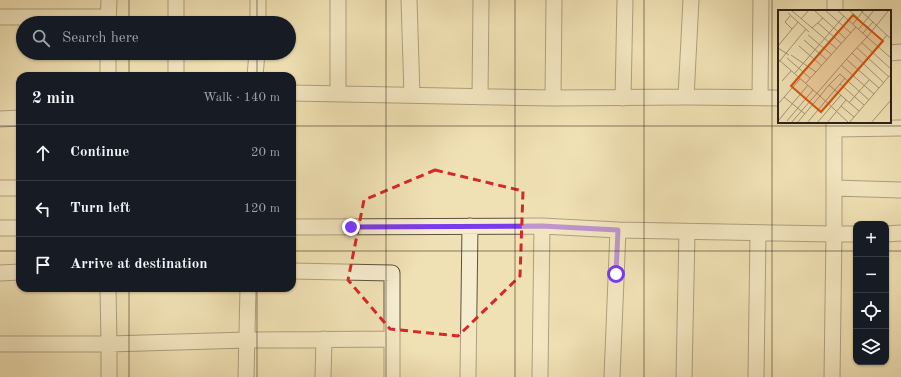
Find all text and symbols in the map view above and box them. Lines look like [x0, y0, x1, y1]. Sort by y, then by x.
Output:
inset map [778, 10, 891, 123]
search box [16, 16, 296, 60]
icon: search [30, 27, 52, 49]
text: Search here [62, 31, 139, 46]
text: 2 min [32, 90, 75, 107]
text: Walk · 140 m [203, 91, 280, 104]
icon: ahead [32, 142, 54, 164]
text: Continue [70, 145, 129, 160]
text: 20 m [251, 146, 280, 159]
icon: left [32, 198, 54, 220]
text: Turn left [70, 201, 130, 216]
text: 120 m [243, 202, 280, 215]
route end [342, 218, 360, 236]
map controls [853, 221, 889, 365]
button: + [853, 221, 889, 257]
icon: arrive [32, 254, 54, 276]
text: Arrive at destination [70, 257, 208, 272]
button: − [853, 257, 889, 293]
route start [607, 265, 625, 283]
button: locate [853, 293, 889, 329]
button: layers [853, 329, 889, 365]

